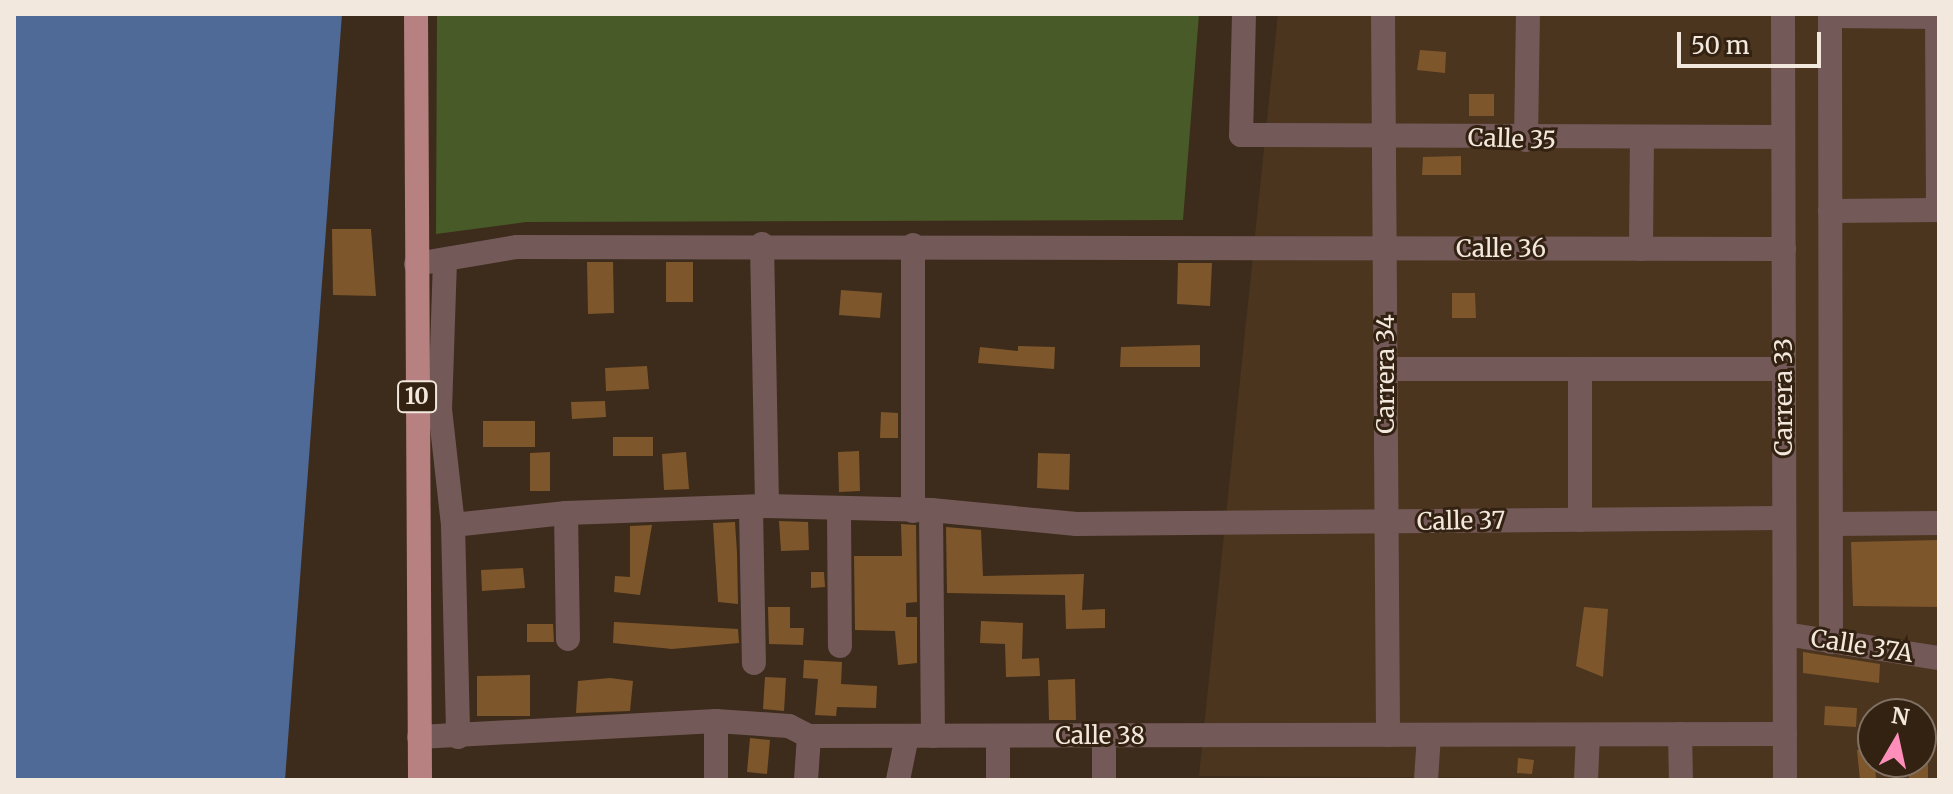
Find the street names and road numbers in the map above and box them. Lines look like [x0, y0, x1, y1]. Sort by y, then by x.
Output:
street label: Calle 35 [1467, 123, 1557, 155]
street label: Calle 36 [1456, 235, 1546, 263]
street label: Carrera 34 [1372, 314, 1400, 434]
street label: Carrera 33 [1770, 338, 1798, 456]
road number: 10 [397, 379, 437, 415]
street label: Calle 37 [1416, 506, 1506, 536]
street label: Calle 37A [1809, 624, 1915, 668]
street label: Calle 38 [1055, 722, 1145, 750]

